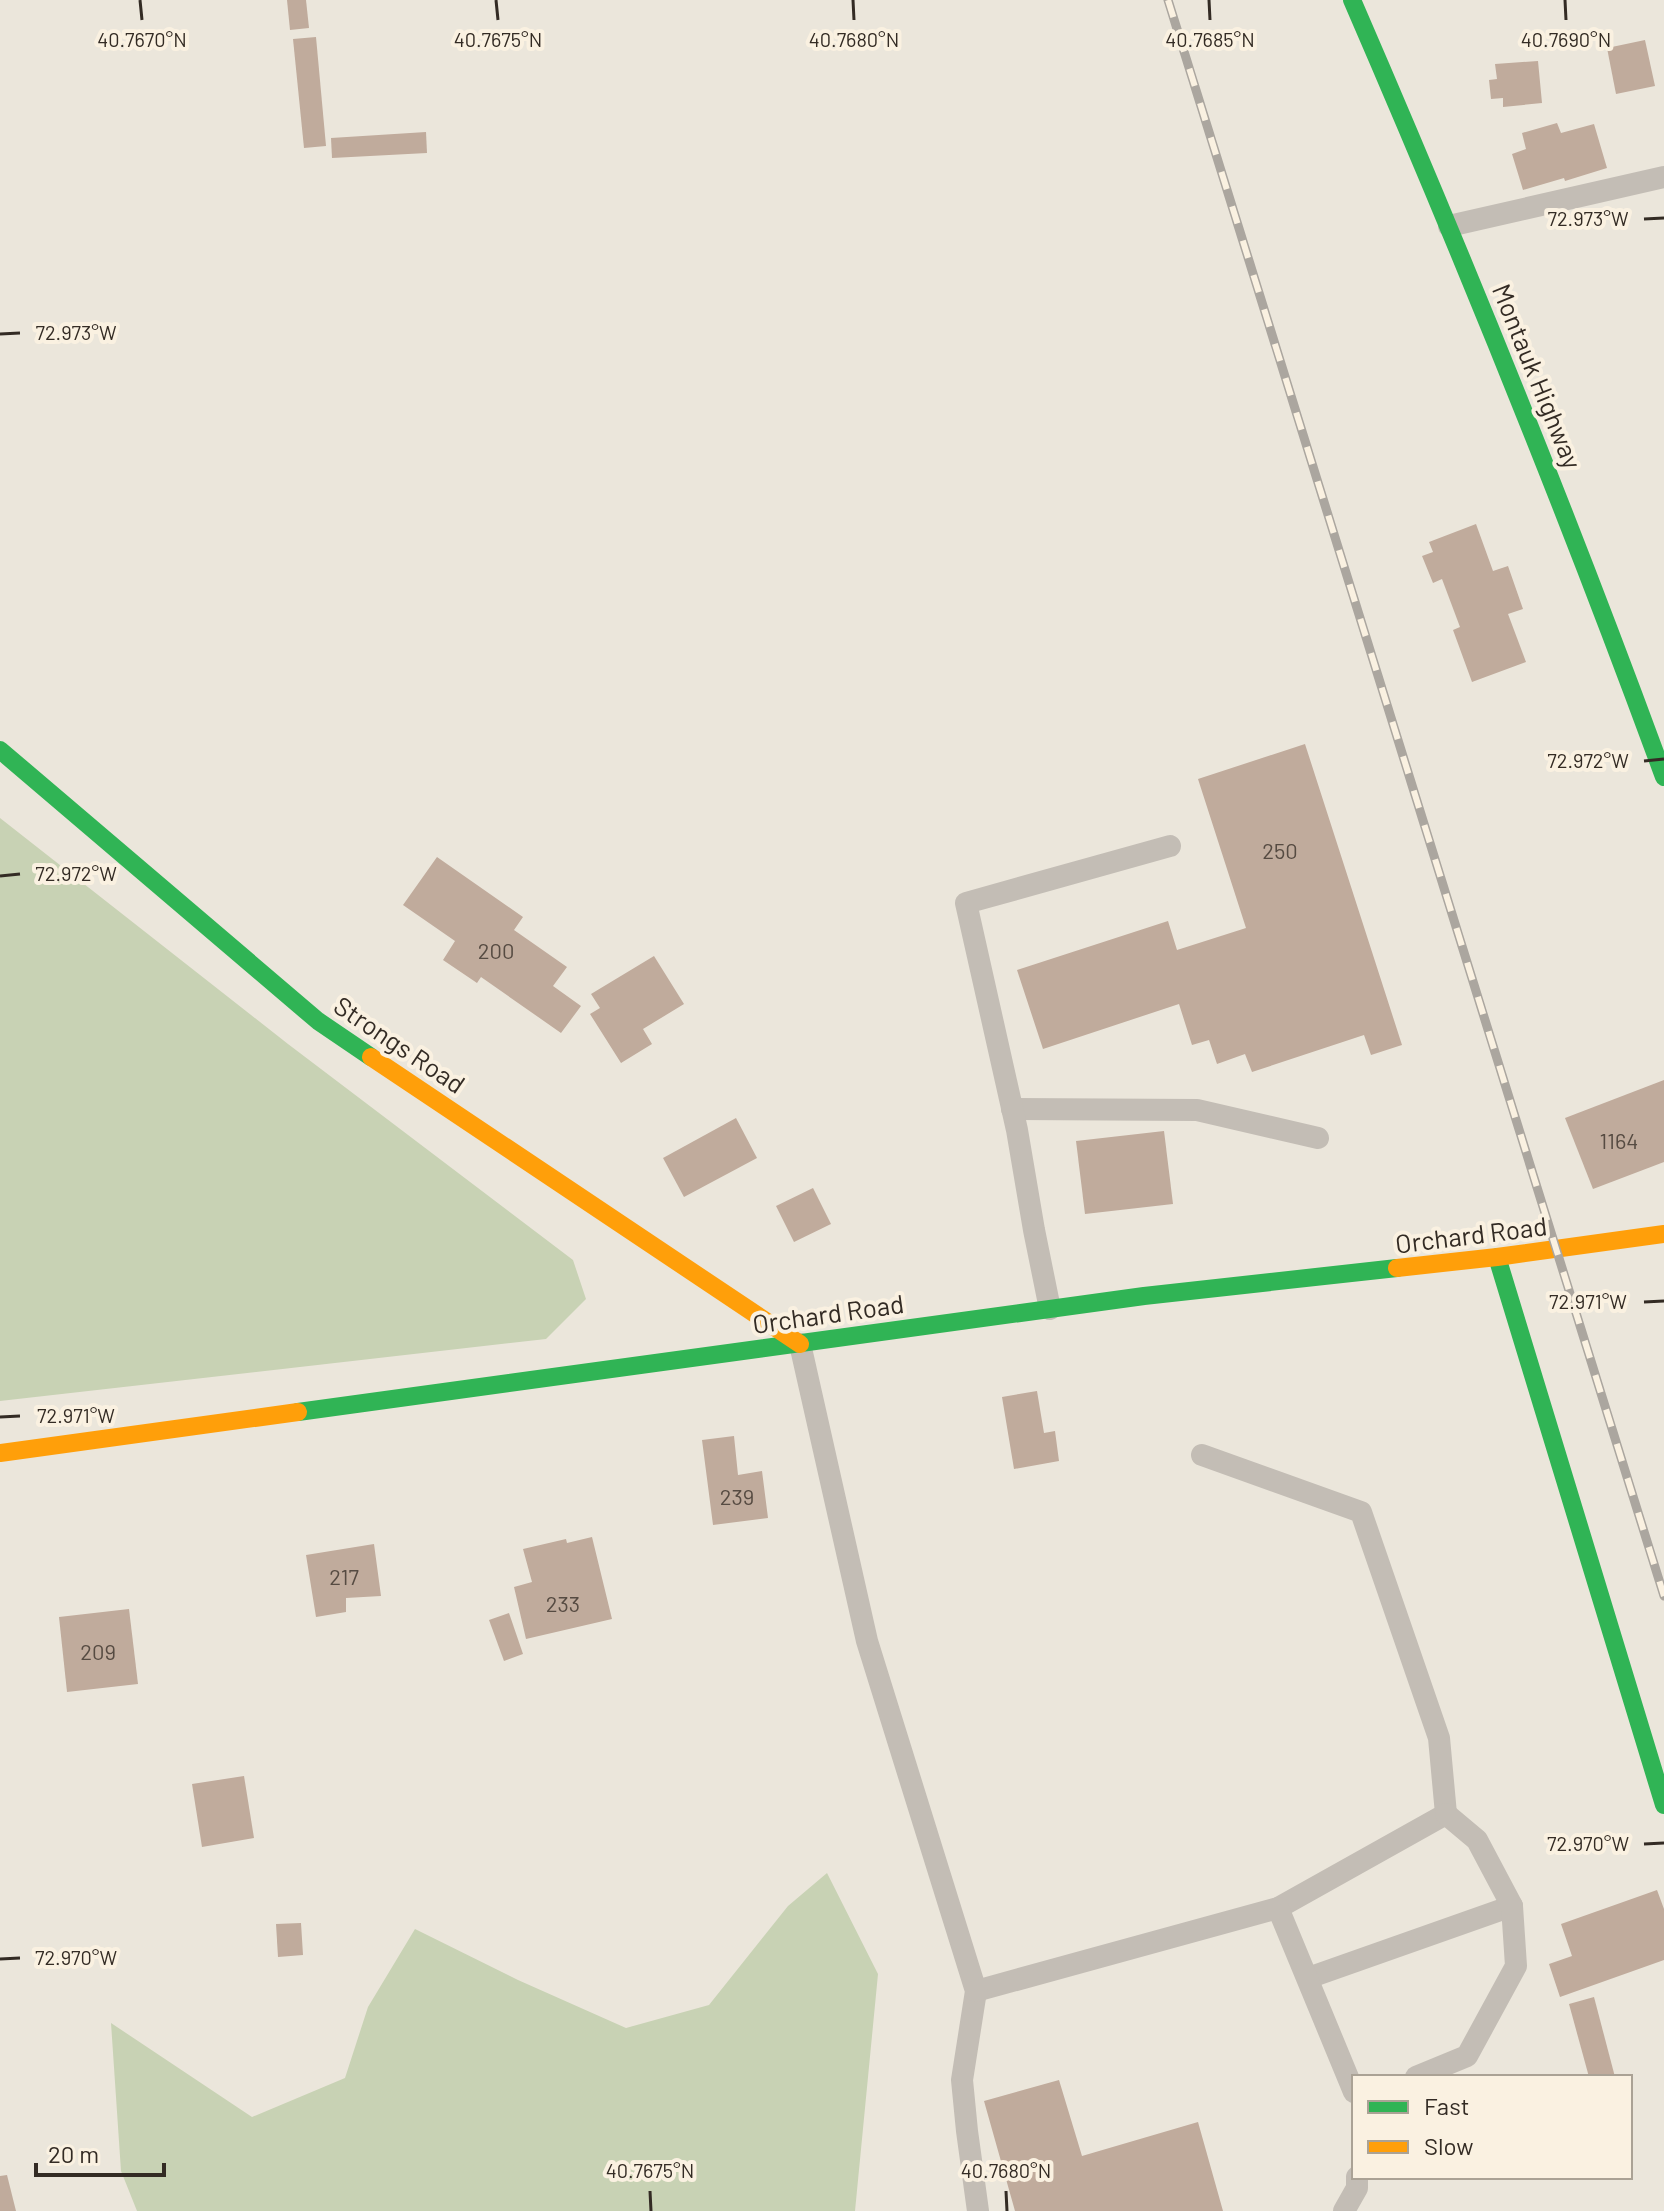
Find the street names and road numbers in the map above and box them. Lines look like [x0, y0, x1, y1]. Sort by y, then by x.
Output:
street label: Montauk Highway [1487, 279, 1589, 473]
street label: Strongs Road [329, 989, 471, 1099]
street label: Orchard Road [1393, 1209, 1549, 1259]
street label: Orchard Road [750, 1287, 906, 1339]

